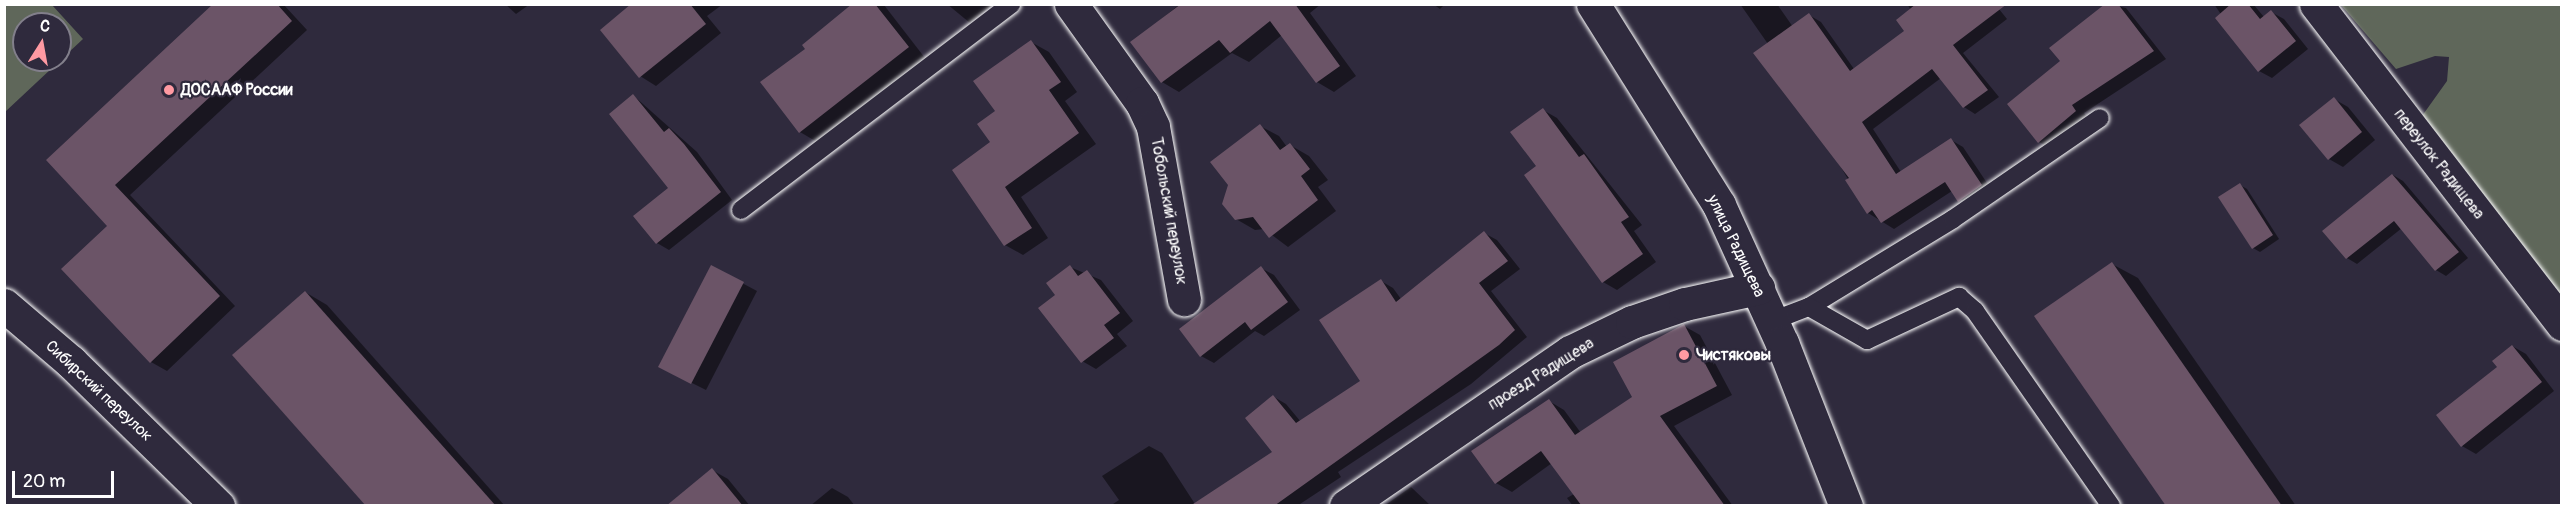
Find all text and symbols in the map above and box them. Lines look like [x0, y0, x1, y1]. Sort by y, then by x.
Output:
north arrow [12, 12, 72, 72]
text: С [38, 16, 52, 37]
place label: ДОСААФ России [181, 80, 293, 100]
marker: ДОСААФ России [162, 83, 176, 97]
street label: переулок Радищева [2390, 105, 2488, 223]
street label: Тобольский переулок [1147, 136, 1191, 286]
street label: улица Радищева [1703, 192, 1769, 300]
street label: проезд Радищева [1485, 334, 1597, 414]
street label: Сибирский переулок [42, 337, 156, 445]
place label: Чистяковы [1696, 345, 1771, 365]
marker: Чистяковы [1677, 348, 1691, 362]
scale bar [15, 459, 117, 497]
text: 20 m [23, 470, 65, 493]

